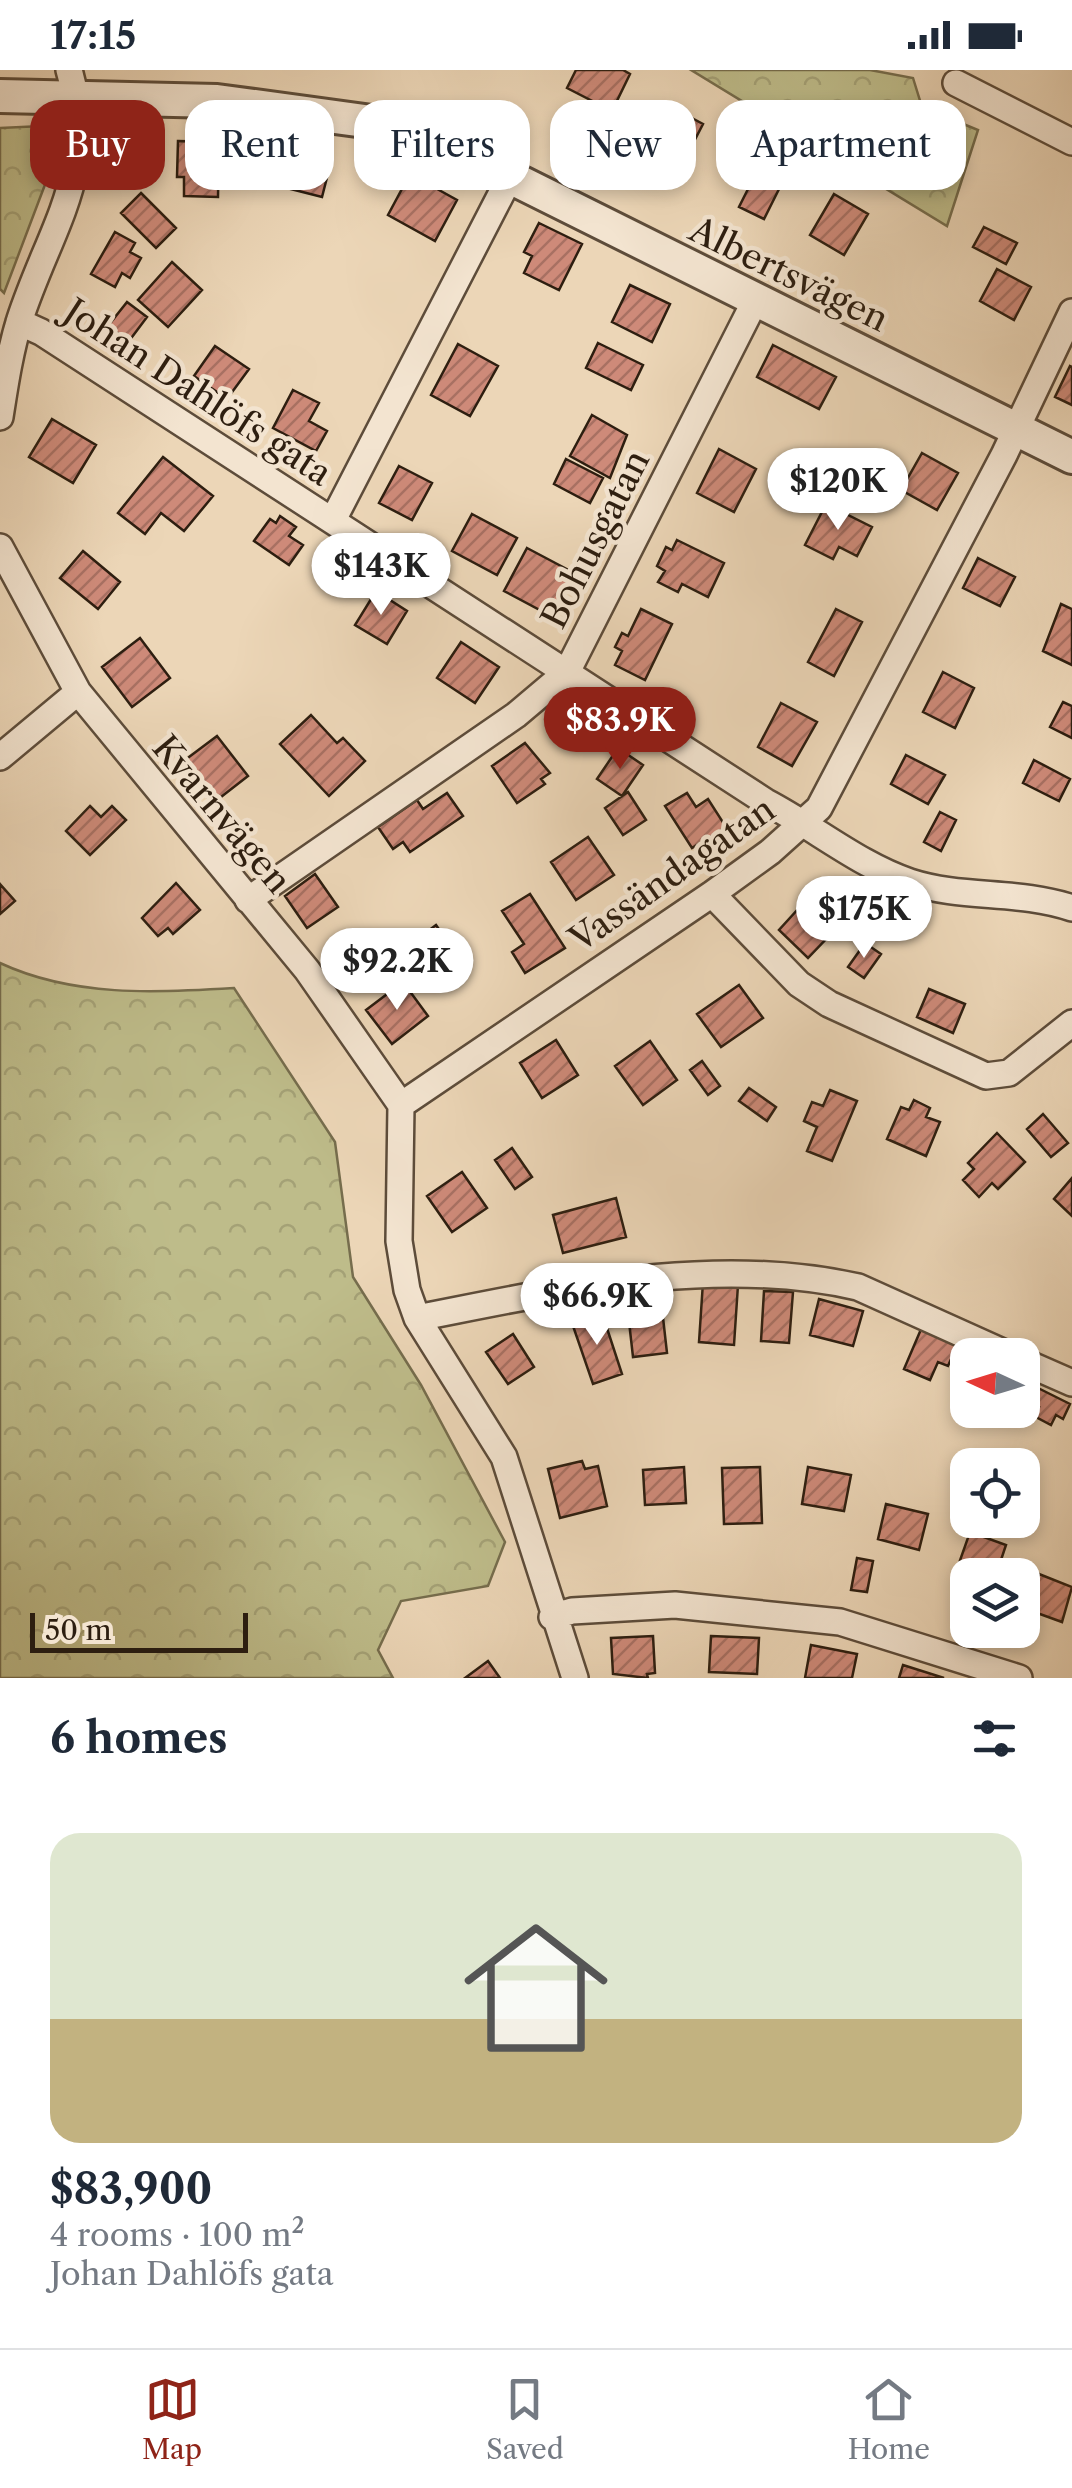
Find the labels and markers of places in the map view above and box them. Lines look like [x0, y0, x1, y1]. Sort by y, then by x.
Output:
pin: $120K [768, 448, 908, 533]
pin: $143K [311, 533, 451, 618]
pin: $83.9K [539, 687, 701, 772]
pin: $175K [794, 876, 934, 961]
pin: $92.2K [316, 928, 478, 1013]
pin: $66.9K [516, 1263, 678, 1348]

